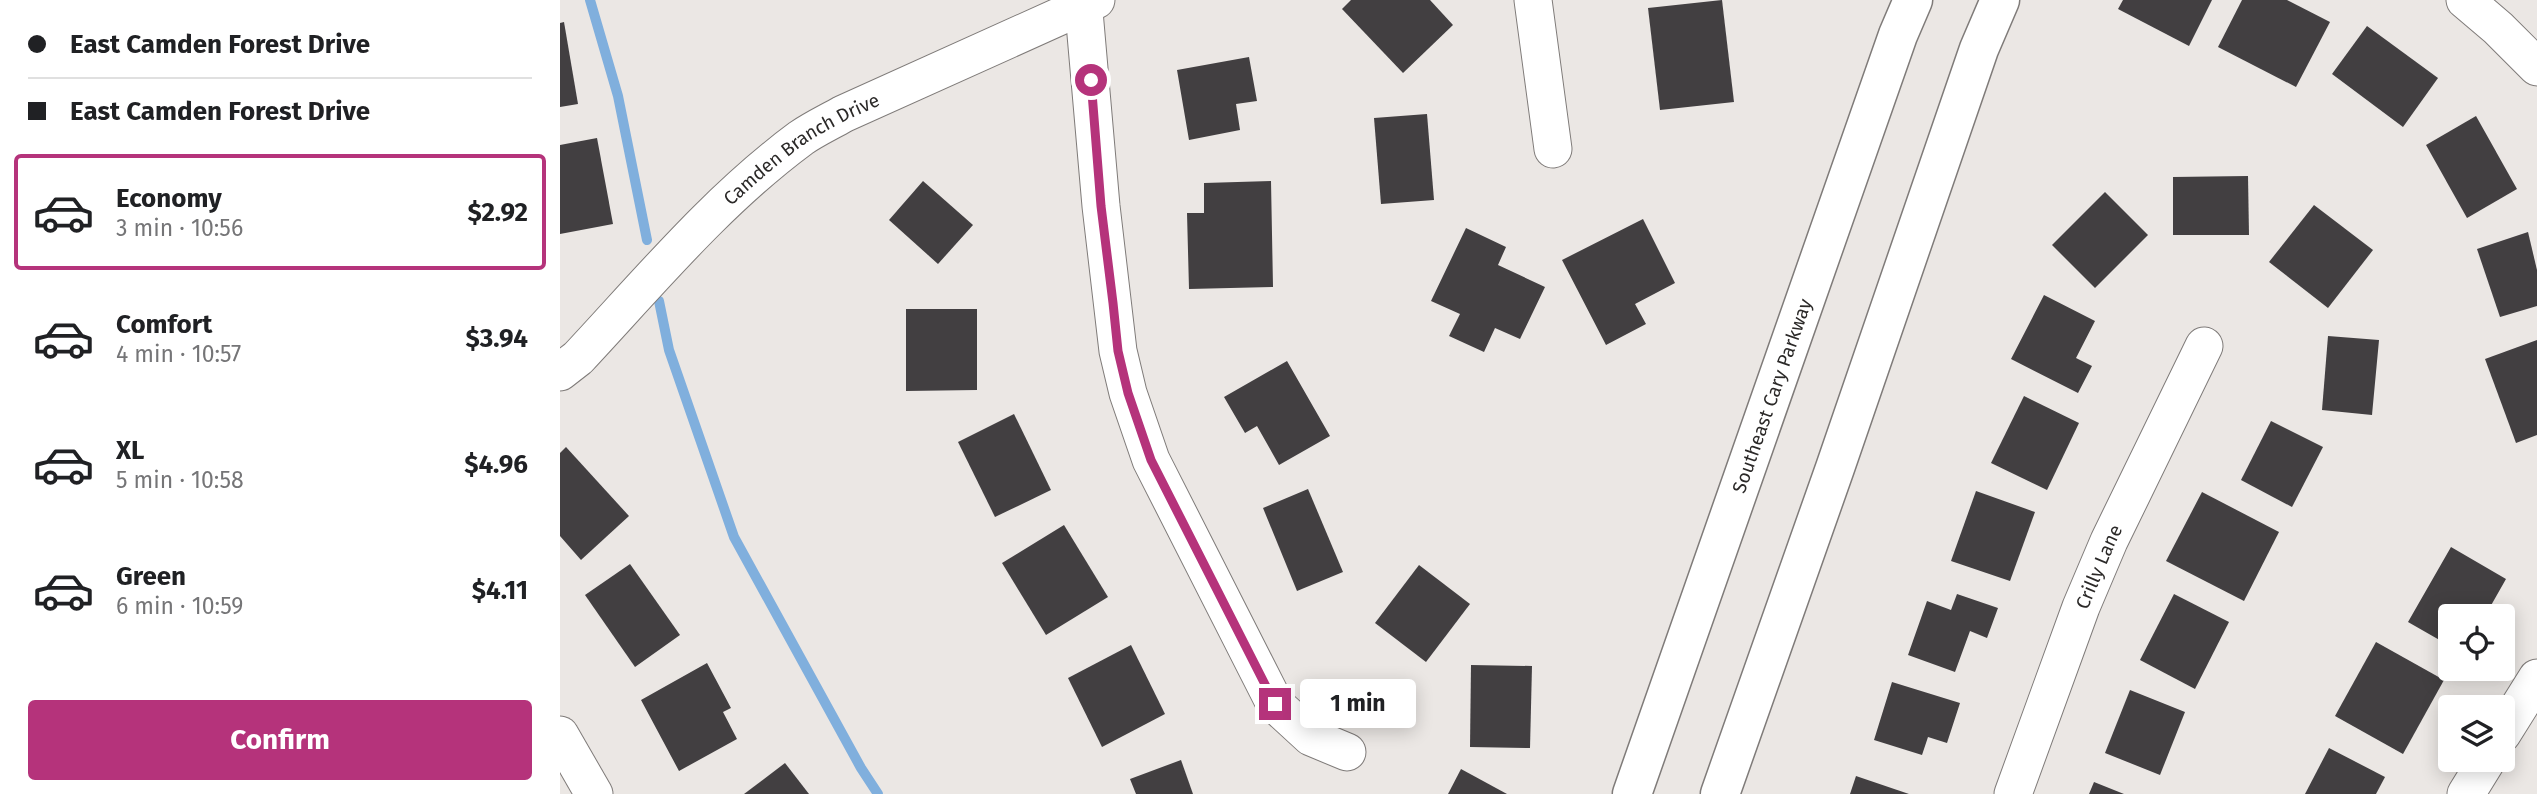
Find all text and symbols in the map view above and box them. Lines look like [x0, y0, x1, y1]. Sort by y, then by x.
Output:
text: East Camden Forest Drive [70, 29, 370, 60]
route start [1075, 64, 1107, 96]
street label: Camden Branch Drive [719, 88, 883, 210]
text: East Camden Forest Drive [70, 96, 370, 127]
icon: car [32, 181, 95, 244]
text: Economy [116, 183, 222, 214]
text: $2.92 [467, 197, 528, 228]
text: 3 min · 10:56 [116, 214, 243, 242]
street label: Southeast Cary Parkway [1727, 295, 1817, 496]
icon: car [32, 307, 95, 370]
text: Comfort [116, 309, 212, 340]
text: $3.94 [466, 323, 528, 354]
text: 4 min · 10:57 [116, 340, 241, 368]
icon: car [32, 433, 95, 496]
text: XL [116, 435, 144, 466]
text: $4.96 [464, 449, 528, 480]
text: 5 min · 10:58 [116, 466, 244, 494]
street label: Crilly Lane [2071, 521, 2127, 612]
icon: car [32, 559, 95, 622]
text: Green [116, 561, 186, 592]
text: $4.11 [472, 575, 528, 606]
text: 6 min · 10:59 [116, 592, 243, 620]
map controls [2438, 604, 2515, 772]
button: locate [2438, 604, 2515, 681]
callout: 1 min [1300, 680, 1415, 728]
route end [1259, 688, 1291, 720]
text: 1 min [1330, 689, 1386, 717]
button: layers [2438, 695, 2515, 772]
button: Confirm [28, 700, 532, 780]

